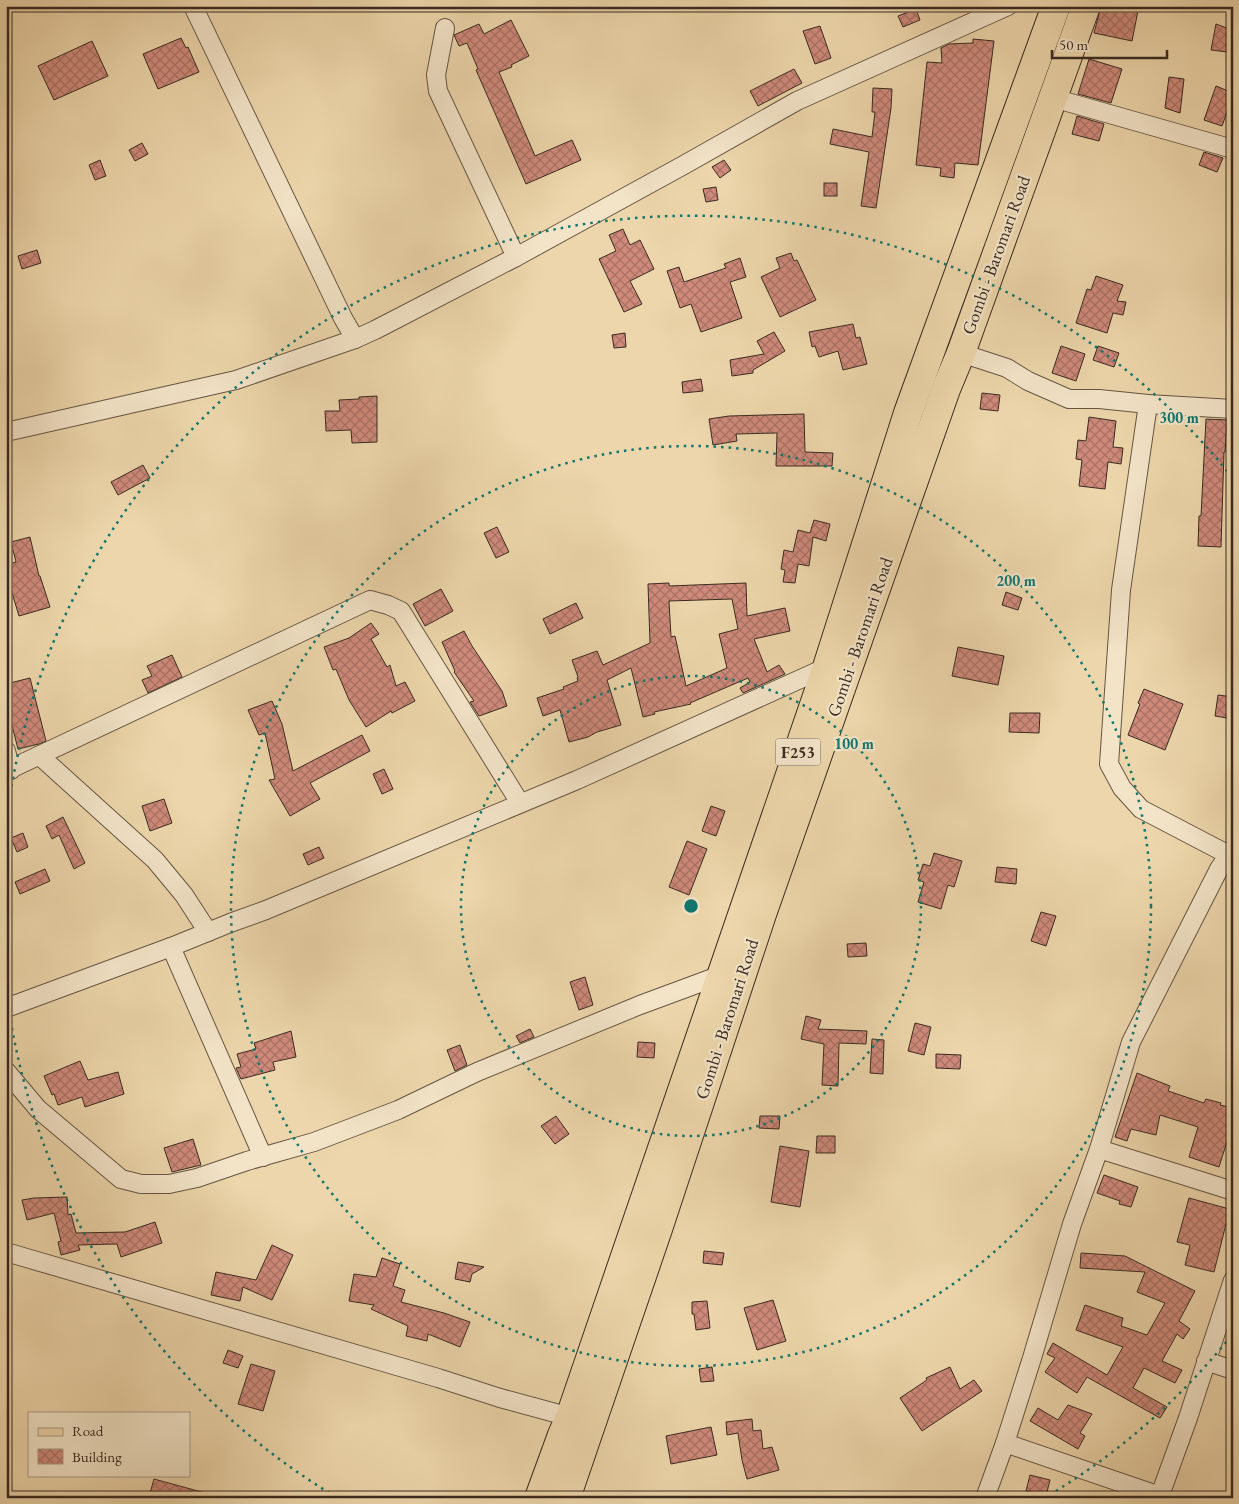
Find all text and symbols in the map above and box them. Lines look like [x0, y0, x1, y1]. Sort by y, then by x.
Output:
scale bar [1052, 28, 1166, 60]
text: 50 m [1059, 35, 1088, 54]
street label: Gombi - Baromari Road [956, 171, 1035, 337]
text: 300 m [1159, 408, 1199, 427]
street label: Gombi - Baromari Road [821, 553, 898, 720]
text: 200 m [996, 571, 1036, 590]
text: 100 m [834, 734, 874, 753]
road number: F253 [776, 739, 820, 766]
centre of rings [682, 897, 700, 915]
street label: Gombi - Baromari Road [690, 935, 764, 1102]
legend [28, 1412, 190, 1476]
text: Road [72, 1421, 104, 1440]
text: Building [72, 1447, 122, 1466]

